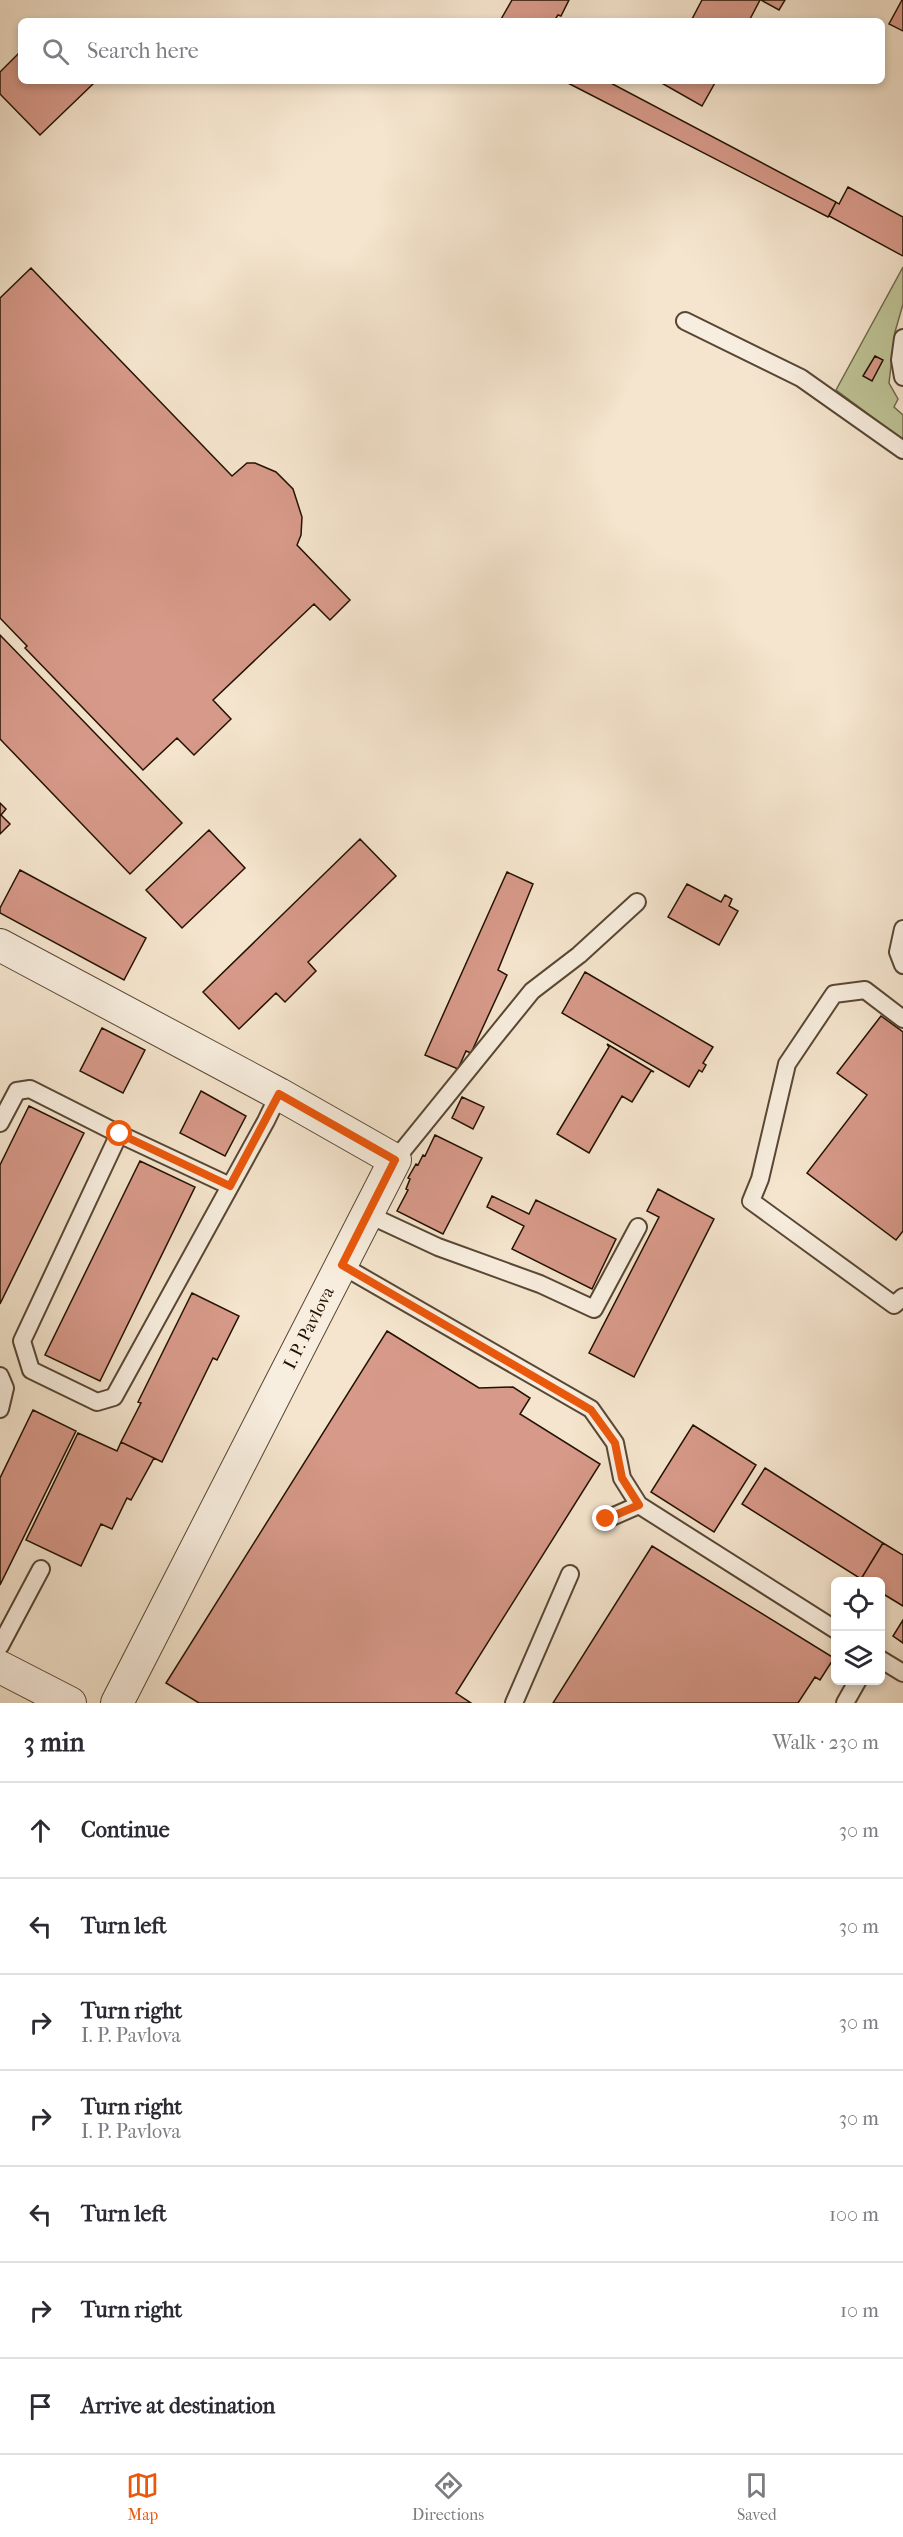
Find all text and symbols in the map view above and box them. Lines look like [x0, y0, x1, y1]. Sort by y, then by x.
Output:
search box [18, 18, 885, 84]
icon: search [39, 35, 72, 68]
text: Search here [87, 38, 199, 64]
route start [106, 1120, 132, 1146]
street label: I. P. Pavlova [279, 1283, 339, 1373]
route end [592, 1505, 618, 1531]
map controls [831, 1577, 885, 1685]
button: locate [831, 1577, 885, 1631]
button: layers [831, 1631, 885, 1685]
text: 3 min [24, 1727, 85, 1758]
text: Walk · 230 m [773, 1731, 879, 1754]
icon: ahead [24, 1814, 57, 1847]
text: Continue [81, 1817, 170, 1843]
text: 30 m [839, 1819, 879, 1842]
icon: left [24, 1910, 57, 1943]
text: Turn left [81, 1913, 167, 1939]
text: 30 m [839, 1915, 879, 1938]
text: Turn right [81, 1998, 182, 2024]
icon: right [24, 2006, 57, 2039]
text: 30 m [839, 2011, 879, 2034]
text: I. P. Pavlova [81, 2024, 181, 2047]
text: Turn right [81, 2094, 182, 2120]
icon: right [24, 2102, 57, 2135]
text: 30 m [839, 2107, 879, 2130]
text: I. P. Pavlova [81, 2120, 181, 2143]
icon: left [24, 2198, 57, 2231]
text: Turn left [81, 2201, 167, 2227]
text: 100 m [829, 2203, 879, 2226]
icon: right [24, 2294, 57, 2327]
text: Turn right [81, 2297, 182, 2323]
text: 10 m [840, 2299, 879, 2322]
icon: arrive [24, 2390, 57, 2423]
text: Arrive at destination [81, 2393, 275, 2419]
tab: Map [126, 2469, 159, 2524]
tab: Directions [412, 2469, 484, 2524]
tab: Saved [737, 2469, 777, 2524]

